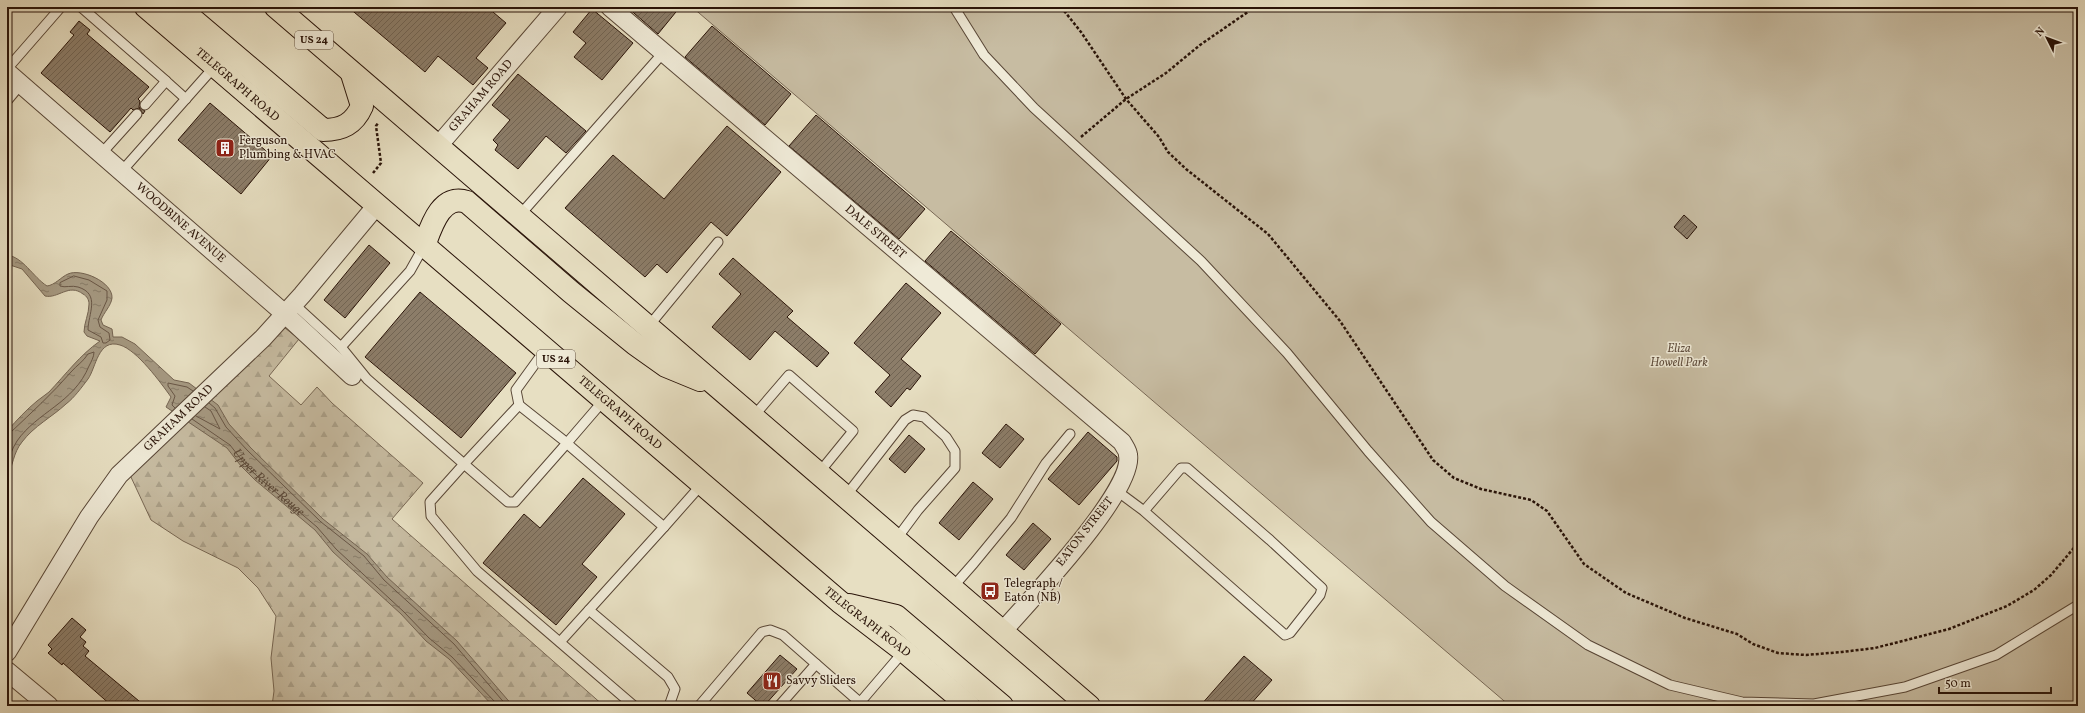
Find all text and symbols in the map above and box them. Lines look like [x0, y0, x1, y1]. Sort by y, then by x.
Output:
north arrow [2027, 18, 2067, 58]
text: N [2032, 24, 2049, 40]
road number: US 24 [295, 31, 333, 49]
street label: TELEGRAPH ROAD [192, 45, 283, 126]
street label: GRAHAM ROAD [445, 56, 517, 136]
place label: Ferguson Plumbing & HVAC [239, 133, 336, 163]
building icon: Ferguson Plumbing & HVAC [214, 137, 236, 159]
street label: WOODBINE AVENUE [132, 179, 229, 267]
street label: DALE STREET [841, 202, 909, 263]
park label: Eliza Howell Park [1650, 341, 1708, 371]
road number: US 24 [537, 350, 575, 368]
street label: TELEGRAPH ROAD [574, 373, 665, 454]
street label: GRAHAM ROAD [140, 381, 217, 455]
water label: Upper River Rouge [228, 445, 308, 521]
street label: EATON STREET [1053, 494, 1117, 570]
place label: Telegraph / Eaton (NB) [1004, 576, 1064, 606]
bus stop icon: Telegraph / Eaton (NB) [979, 580, 1001, 602]
street label: TELEGRAPH ROAD [820, 584, 914, 661]
scale bar [1939, 669, 2051, 695]
restaurant icon: Savvy Sliders [761, 670, 783, 692]
place label: Savvy Sliders [786, 673, 856, 689]
text: 50 m [1945, 676, 1971, 692]

